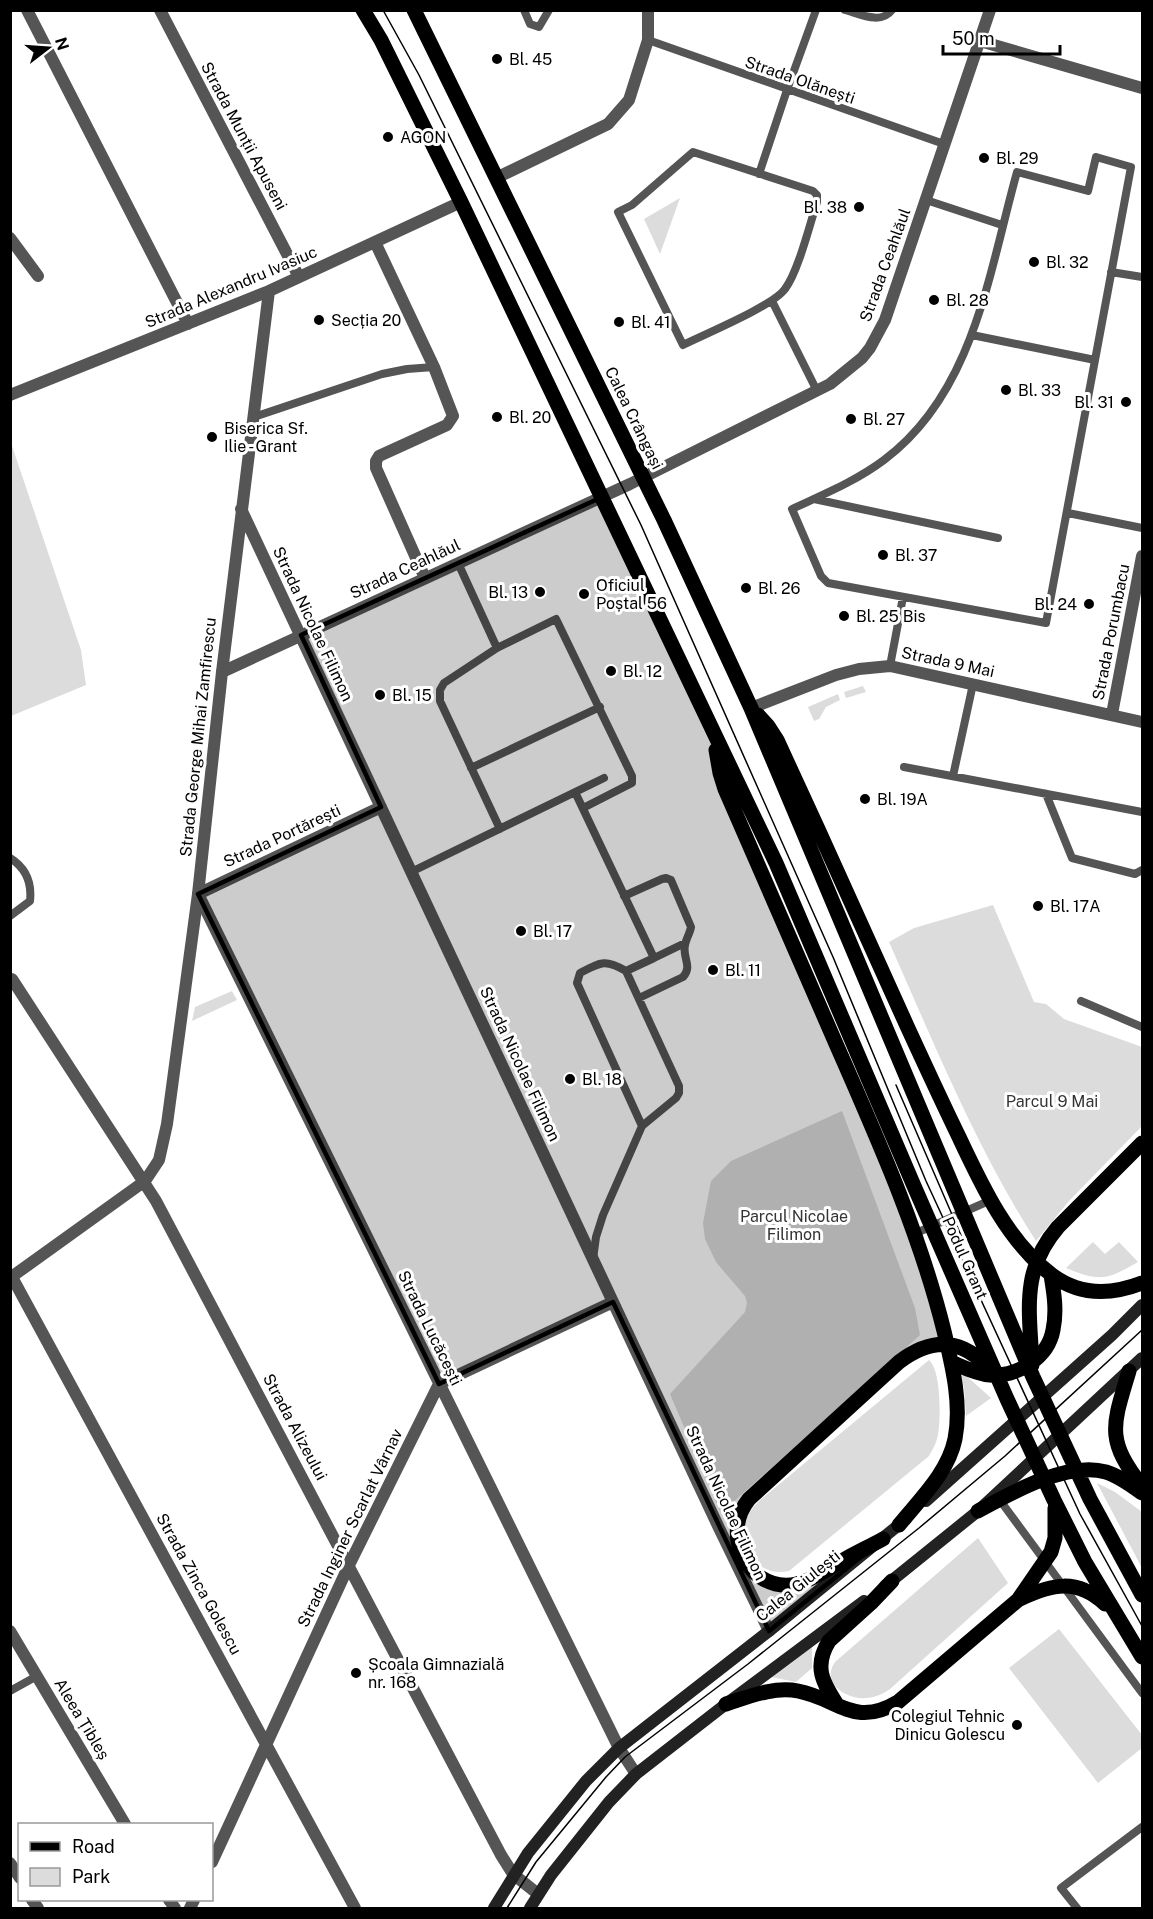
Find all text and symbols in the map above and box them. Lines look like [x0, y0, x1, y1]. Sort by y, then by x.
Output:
north arrow [18, 18, 78, 78]
scale bar [943, 18, 1060, 56]
text: 50 m [952, 28, 995, 49]
text: N [51, 35, 73, 53]
place label: Bl. 45 [509, 50, 552, 69]
marker: Bl. 45 [490, 52, 504, 66]
street label: Strada Olănești [742, 52, 858, 108]
street label: Strada Munții Apuseni [197, 59, 291, 213]
place label: AGON [400, 128, 446, 147]
marker: AGON [381, 130, 395, 144]
place label: Bl. 29 [996, 149, 1039, 168]
marker: Bl. 29 [977, 151, 991, 165]
place label: Bl. 38 [804, 198, 847, 217]
marker: Bl. 38 [852, 200, 866, 214]
street label: Strada Ceahlăul [856, 205, 914, 324]
street label: Strada Alexandru Ivasiuc [142, 242, 320, 332]
place label: Bl. 32 [1046, 253, 1089, 272]
marker: Bl. 32 [1027, 255, 1041, 269]
place label: Bl. 28 [946, 291, 989, 310]
marker: Bl. 28 [927, 293, 941, 307]
place label: Secția 20 [331, 311, 402, 330]
marker: Secția 20 [312, 313, 326, 327]
place label: Bl. 41 [631, 313, 671, 332]
marker: Bl. 41 [612, 315, 626, 329]
street label: Calea Crângași [601, 364, 667, 472]
place label: Bl. 33 [1018, 381, 1061, 400]
marker: Bl. 33 [999, 383, 1013, 397]
place label: Bl. 31 [1074, 393, 1114, 412]
marker: Bl. 31 [1119, 395, 1133, 409]
place label: Bl. 20 [509, 408, 552, 427]
marker: Bl. 20 [490, 410, 504, 424]
place label: Bl. 27 [863, 410, 905, 429]
marker: Bl. 27 [844, 412, 858, 426]
place label: Biserica Sf. Ilie - Grant [224, 419, 308, 456]
marker: Biserica Sf. Ilie - Grant [205, 430, 219, 444]
street label: Strada Ceahlăul [347, 535, 463, 603]
street label: Strada Nicolae Filimon [269, 544, 357, 704]
place label: Bl. 37 [895, 546, 937, 565]
marker: Bl. 37 [876, 548, 890, 562]
street label: Strada Porumbacu [1088, 562, 1134, 702]
place label: Oficiul Poștal 56 [596, 576, 667, 613]
place label: Bl. 26 [758, 579, 801, 598]
marker: Bl. 26 [739, 581, 753, 595]
place label: Bl. 13 [488, 583, 528, 602]
marker: Bl. 13 [533, 585, 547, 599]
marker: Oficiul Poștal 56 [577, 587, 591, 601]
place label: Bl. 24 [1034, 595, 1077, 614]
marker: Bl. 24 [1082, 597, 1096, 611]
place label: Bl. 25 Bis [856, 607, 926, 626]
marker: Bl. 25 Bis [837, 609, 851, 623]
street label: Strada George Mihai Zamfirescu [176, 616, 220, 858]
street label: Strada 9 Mai [900, 643, 996, 681]
place label: Bl. 12 [623, 662, 662, 681]
marker: Bl. 12 [604, 664, 618, 678]
place label: Bl. 15 [392, 686, 432, 705]
marker: Bl. 15 [373, 688, 387, 702]
place label: Bl. 19A [877, 790, 928, 809]
marker: Bl. 19A [858, 792, 872, 806]
street label: Strada Portărești [220, 801, 344, 871]
place label: Bl. 17A [1050, 897, 1101, 916]
marker: Bl. 17A [1031, 899, 1045, 913]
place label: Bl. 17 [533, 922, 572, 941]
marker: Bl. 17 [514, 924, 528, 938]
place label: Bl. 11 [725, 961, 761, 980]
marker: Bl. 11 [706, 963, 720, 977]
street label: Strada Nicolae Filimon [476, 984, 564, 1144]
place label: Bl. 18 [582, 1070, 622, 1089]
marker: Bl. 18 [563, 1072, 577, 1086]
park label: Parcul 9 Mai [1006, 1092, 1098, 1111]
park label: Parcul Nicolae Filimon [740, 1207, 848, 1244]
street label: Podul Grant [938, 1214, 992, 1302]
street label: Strada Lucăcești [394, 1267, 466, 1389]
street label: Strada Alizeului [259, 1371, 331, 1483]
street label: Strada Nicolae Filimon [682, 1423, 770, 1583]
street label: Strada Inginer Scarlat Vârnav [294, 1426, 406, 1630]
street label: Strada Zinca Golescu [152, 1510, 246, 1658]
street label: Calea Giulești [752, 1546, 844, 1626]
place label: Școala Gimnazială nr. 168 [368, 1655, 504, 1692]
marker: Școala Gimnazială nr. 168 [349, 1666, 363, 1680]
street label: Aleea Țibleș [50, 1675, 114, 1763]
place label: Colegiul Tehnic Dinicu Golescu [891, 1707, 1005, 1744]
marker: Colegiul Tehnic Dinicu Golescu [1010, 1718, 1024, 1732]
legend [18, 1823, 213, 1901]
text: Road [72, 1836, 115, 1857]
text: Park [72, 1866, 110, 1887]

